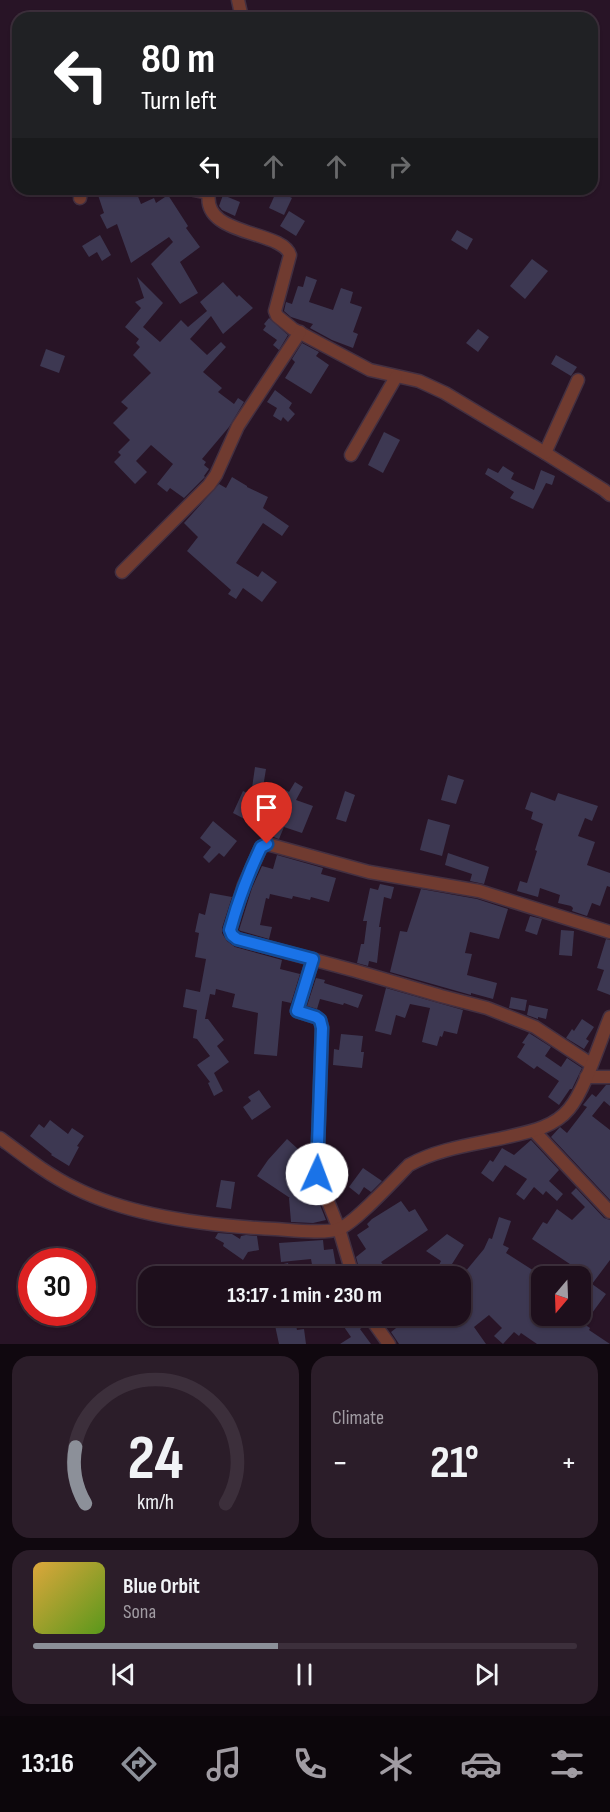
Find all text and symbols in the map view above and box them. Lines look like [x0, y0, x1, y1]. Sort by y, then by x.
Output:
text: 80 m [141, 34, 215, 85]
icon: left [42, 36, 120, 114]
text: Turn left [141, 85, 217, 117]
icon: left [194, 150, 227, 183]
icon: ahead [257, 150, 290, 183]
icon: ahead [320, 150, 353, 183]
icon: right [383, 150, 416, 183]
pin [241, 782, 292, 844]
icon: arrive [250, 791, 283, 824]
position arrow [285, 1142, 349, 1206]
speed limit sign: 30 [18, 1248, 96, 1326]
north arrow [531, 1266, 591, 1326]
map controls [531, 1266, 591, 1326]
text: 13:17 · 1 min · 230 m [227, 1282, 382, 1309]
text: Climate [332, 1406, 384, 1430]
text: 24 [127, 1422, 184, 1497]
text: 21° [430, 1436, 479, 1491]
text: − [332, 1443, 348, 1483]
text: + [561, 1443, 577, 1483]
text: km/h [137, 1490, 174, 1515]
text: Blue Orbit [123, 1573, 200, 1600]
text: Sona [123, 1600, 156, 1624]
icon: previous [107, 1658, 140, 1691]
icon: pause [288, 1658, 321, 1691]
icon: next [470, 1658, 503, 1691]
icon: directions [118, 1743, 160, 1785]
icon: music [203, 1743, 245, 1785]
icon: phone [289, 1743, 331, 1785]
icon: climate [375, 1743, 417, 1785]
icon: car [460, 1743, 502, 1785]
icon: filters [546, 1743, 588, 1785]
text: 13:16 [22, 1748, 74, 1780]

